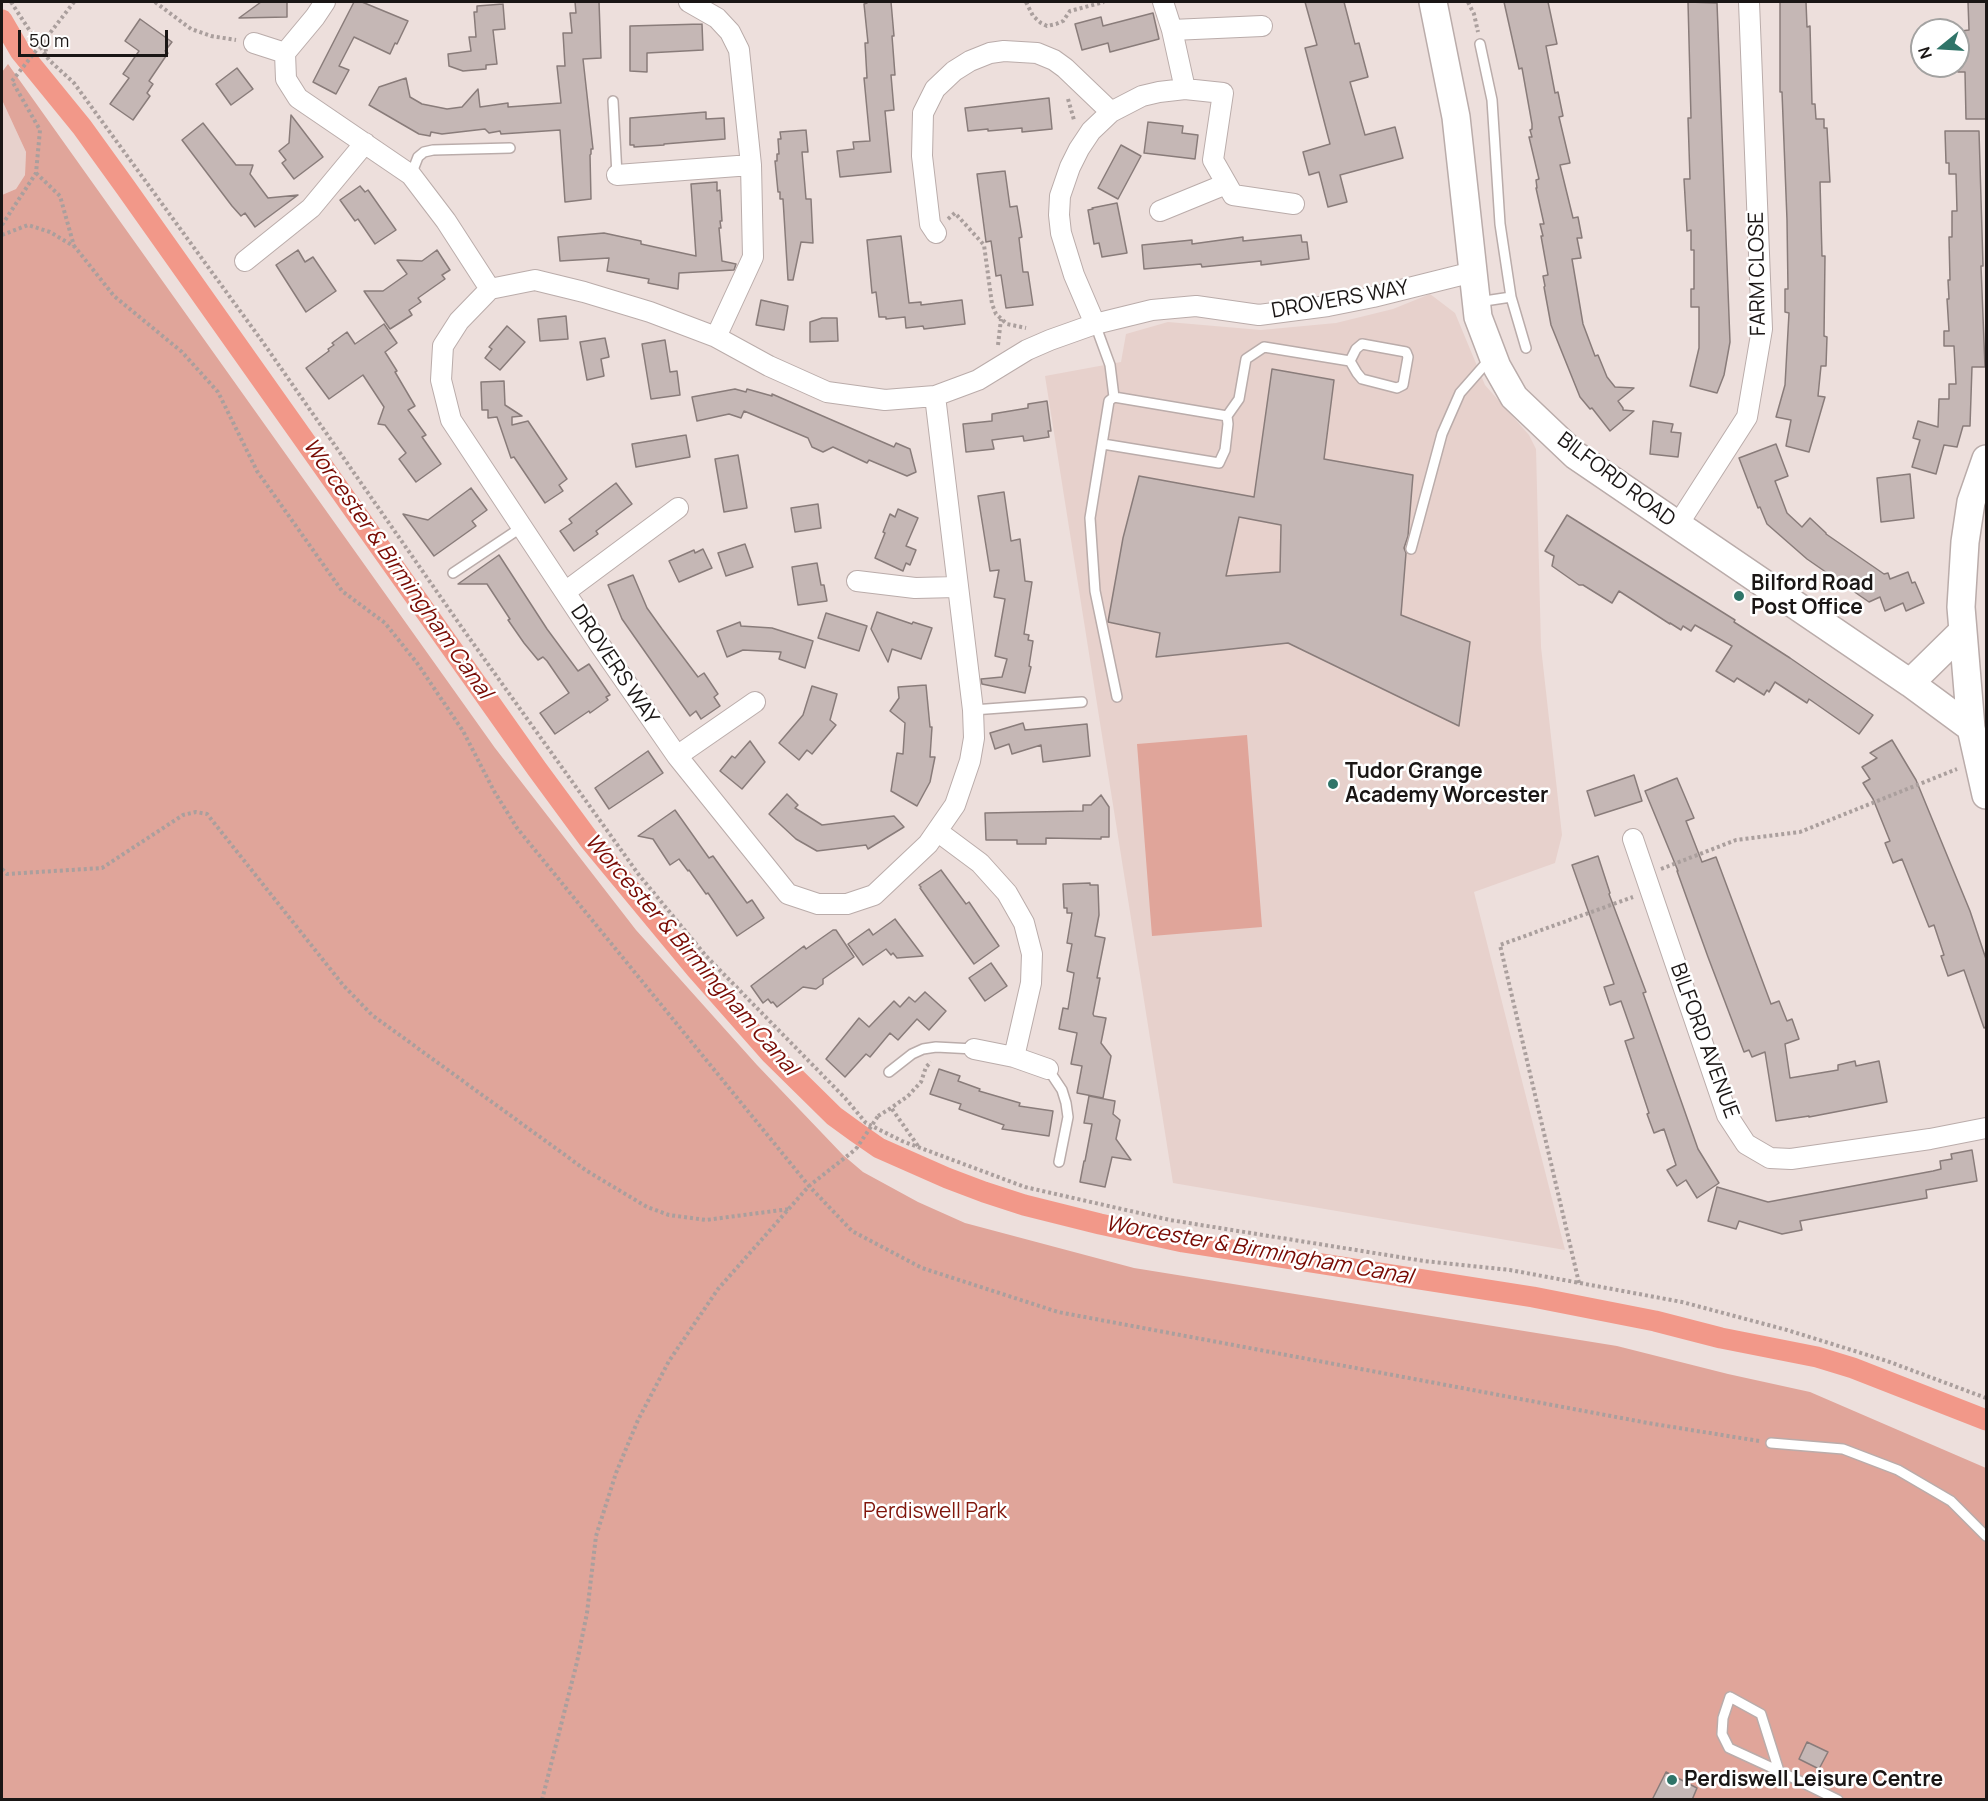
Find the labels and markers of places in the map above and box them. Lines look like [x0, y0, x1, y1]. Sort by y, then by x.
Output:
place label: Bilford Road Post Office [1751, 571, 1874, 621]
marker: Bilford Road Post Office [1732, 589, 1746, 603]
place label: Tudor Grange Academy Worcester [1345, 759, 1548, 809]
marker: Tudor Grange Academy Worcester [1326, 777, 1340, 791]
place label: Perdiswell Leisure Centre [1684, 1767, 1943, 1793]
marker: Perdiswell Leisure Centre [1665, 1773, 1679, 1787]

